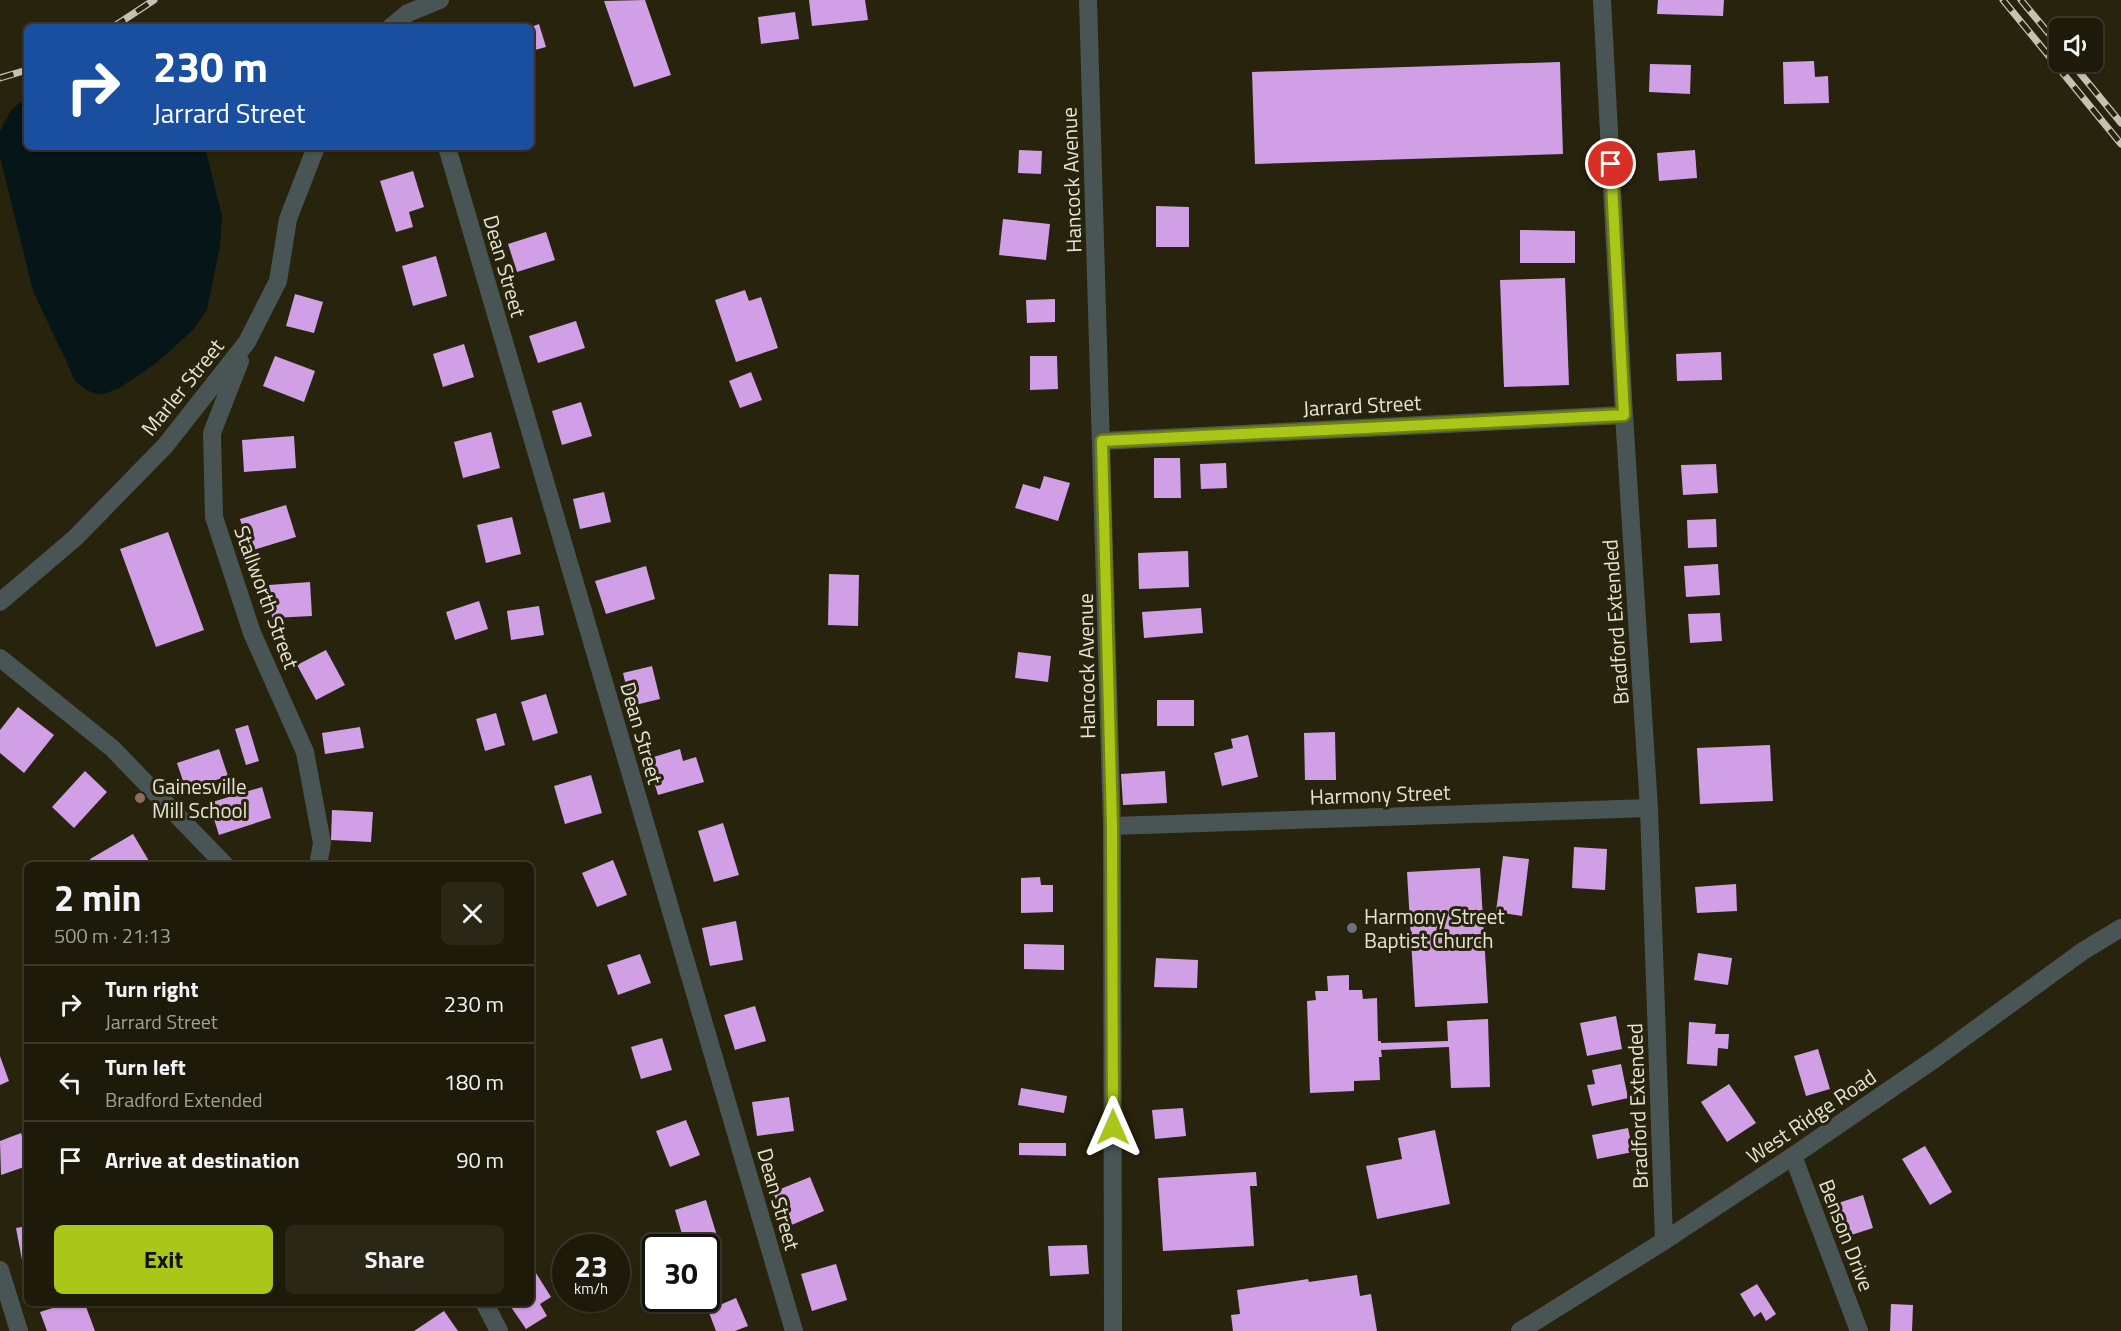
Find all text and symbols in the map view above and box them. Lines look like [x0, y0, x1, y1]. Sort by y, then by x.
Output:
map controls [2049, 18, 2103, 72]
button: sound [2049, 18, 2103, 72]
text: 230 m [153, 34, 268, 98]
icon: right [54, 48, 132, 126]
text: Jarrard Street [153, 92, 305, 133]
street label: Hancock Avenue [1052, 107, 1090, 253]
pin [1585, 138, 1636, 189]
icon: arrive [1594, 147, 1627, 180]
street label: Dean Street [475, 211, 535, 321]
street label: Marler Street [133, 331, 232, 443]
street label: Jarrard Street [1302, 386, 1423, 424]
street label: Stallworth Street [226, 521, 308, 674]
street label: Bradford Extended [1593, 538, 1637, 706]
street label: Hancock Avenue [1069, 593, 1103, 739]
street label: Dean Street [612, 678, 672, 788]
place label: Gainesville Mill School [152, 770, 247, 826]
street label: Harmony Street [1309, 776, 1451, 812]
marker: Gainesville Mill School [133, 791, 147, 805]
text: 2 min [54, 870, 141, 925]
button: close [441, 882, 504, 945]
place label: Harmony Street Baptist Church [1364, 900, 1505, 956]
text: 500 m · 21:13 [54, 920, 171, 951]
marker: Harmony Street Baptist Church [1345, 921, 1359, 935]
text: Turn right [105, 972, 199, 1006]
text: 230 m [444, 987, 504, 1021]
icon: right [54, 988, 87, 1021]
text: Jarrard Street [105, 1006, 218, 1037]
street label: Bradford Extended [1618, 1023, 1656, 1189]
text: Turn left [105, 1050, 186, 1084]
street label: West Ridge Road [1740, 1061, 1882, 1171]
text: 180 m [444, 1065, 504, 1099]
icon: left [54, 1066, 87, 1099]
text: Bradford Extended [105, 1084, 263, 1115]
position arrow [1081, 1095, 1145, 1159]
text: Arrive at destination [105, 1143, 300, 1177]
text: 90 m [456, 1143, 504, 1177]
icon: arrive [54, 1144, 87, 1177]
street label: Dean Street [749, 1144, 809, 1254]
street label: Benson Drive [1811, 1174, 1883, 1296]
button: Exit [54, 1225, 273, 1294]
button: Share [285, 1225, 504, 1294]
speed limit sign: 30 [642, 1234, 720, 1312]
text: 23 [574, 1243, 608, 1289]
text: km/h [574, 1277, 608, 1300]

